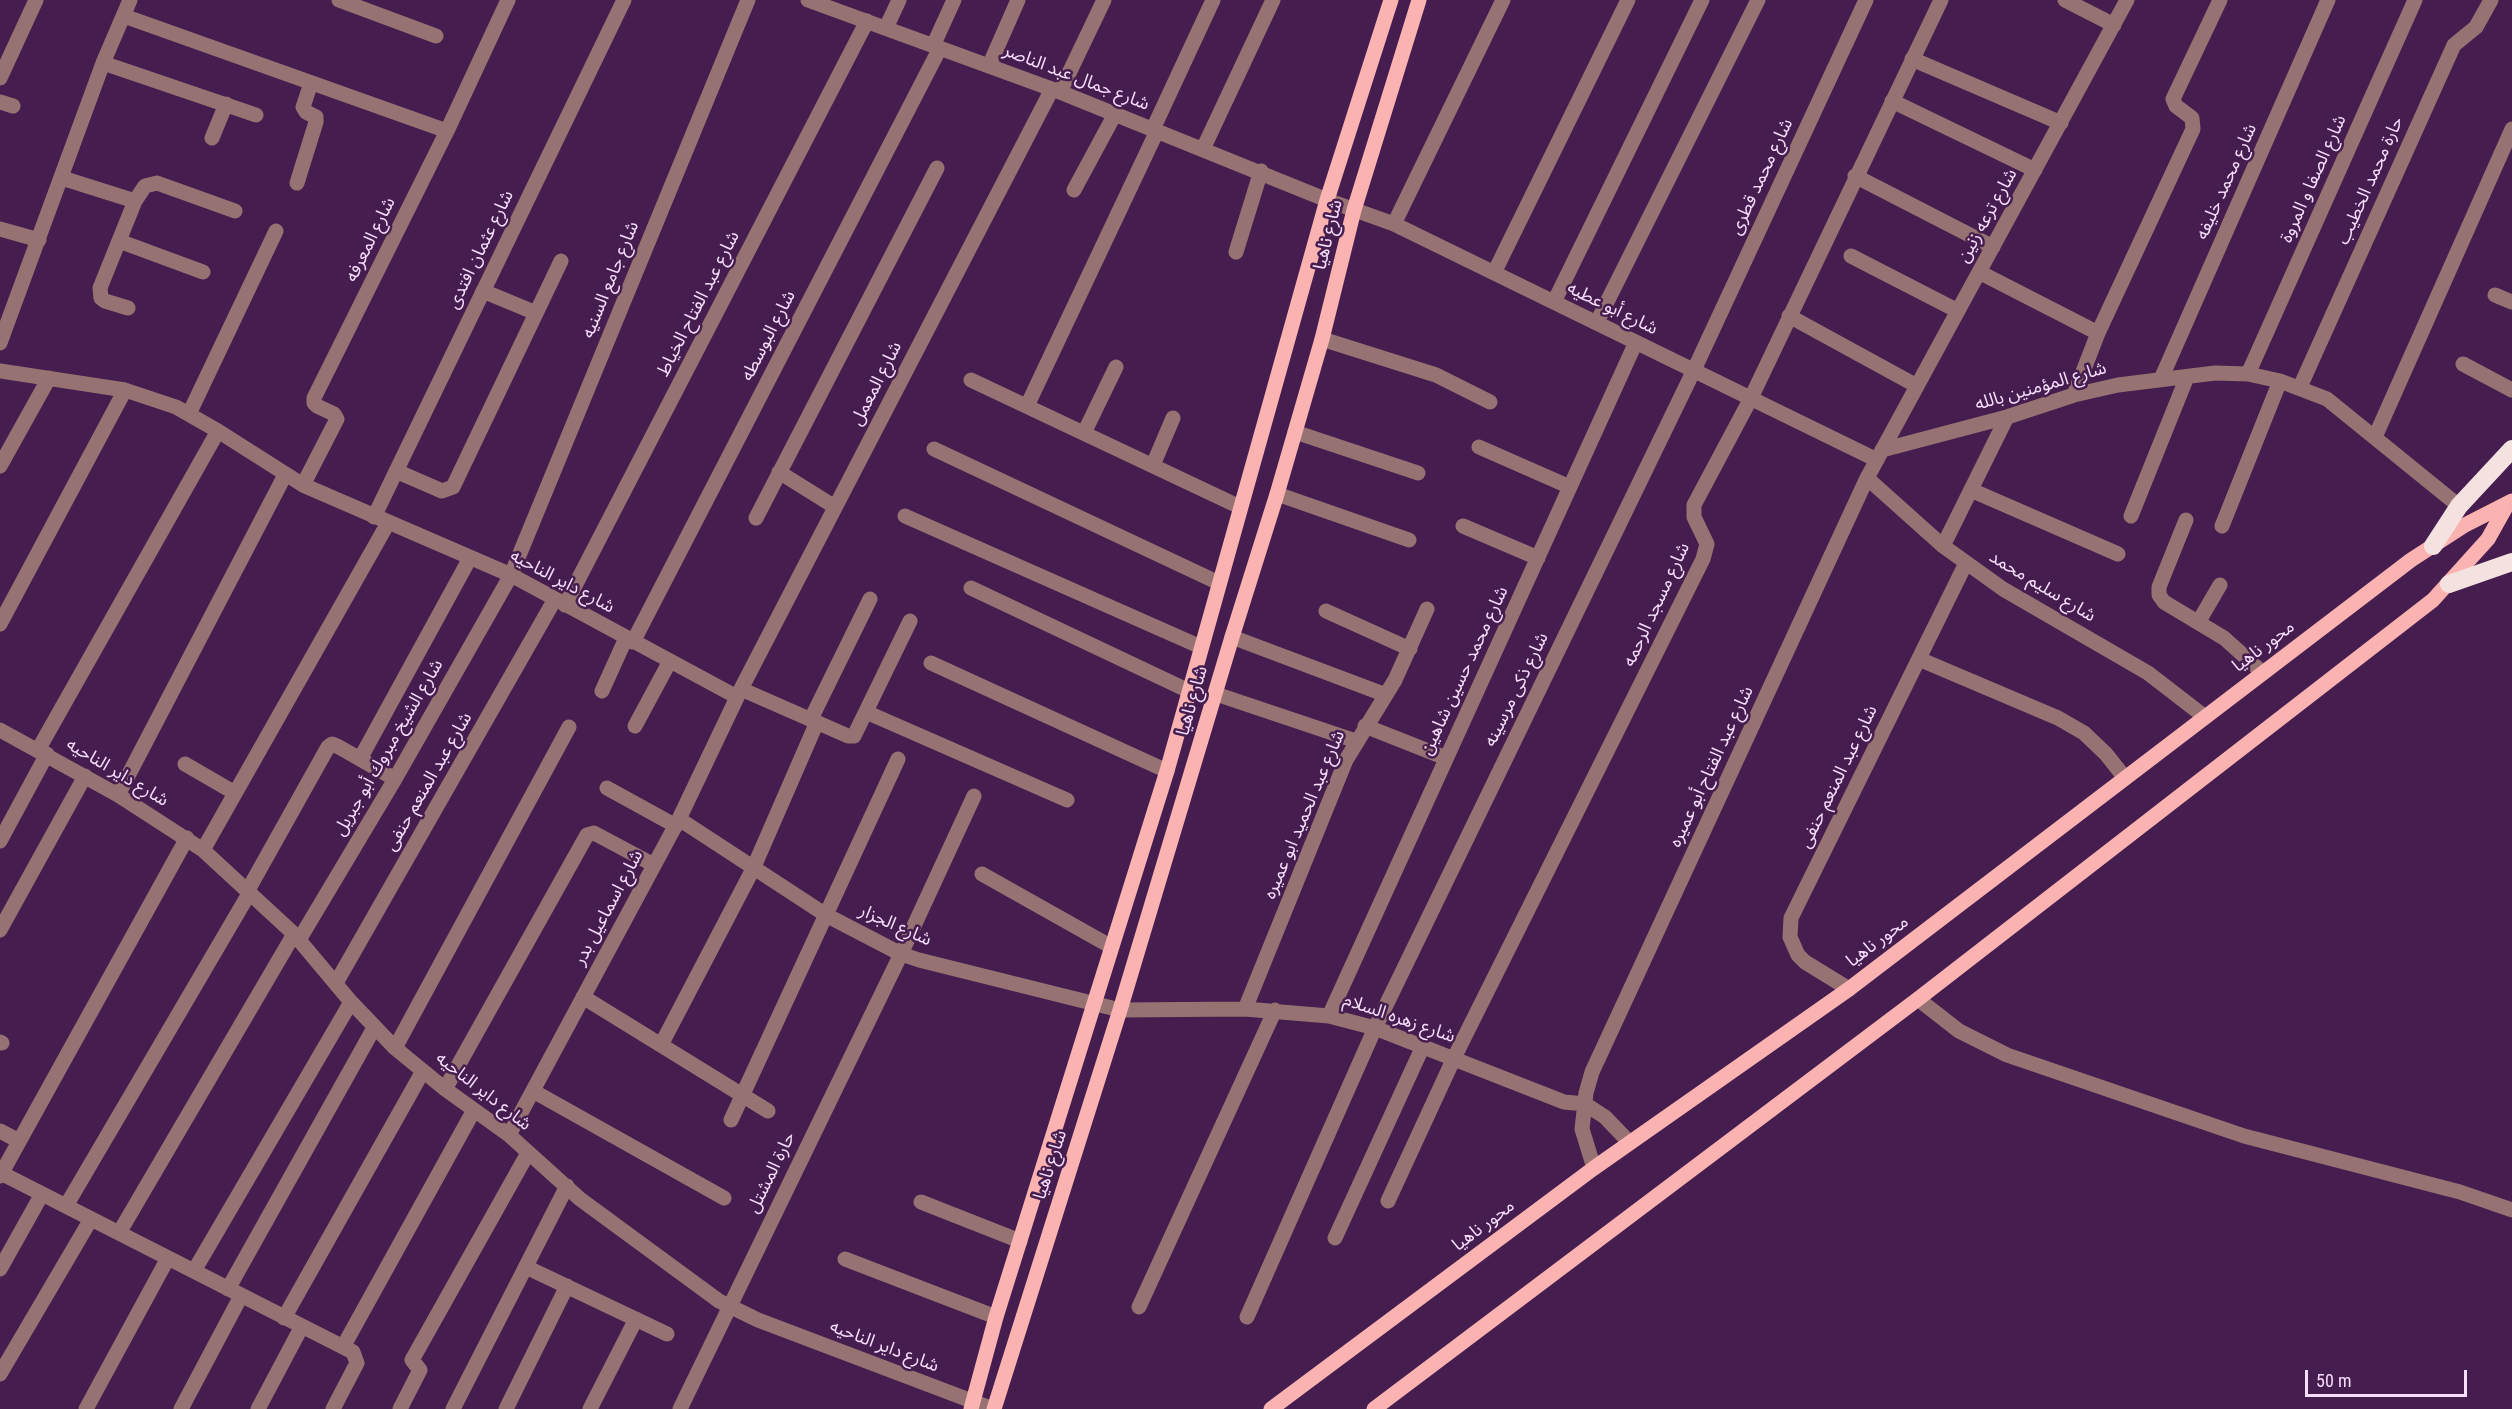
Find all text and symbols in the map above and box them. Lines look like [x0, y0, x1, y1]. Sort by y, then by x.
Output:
street label: شارع جمال عبد الناصر [1000, 40, 1152, 116]
street label: شارع الصفا و المروة [2276, 112, 2352, 246]
street label: حارة محمد الخطيب [2333, 114, 2409, 248]
street label: شارع محمد قطرى [1726, 115, 1798, 239]
street label: شارع محمد خليفه [2192, 121, 2262, 243]
street label: شارع ترعه زنين [1953, 165, 2023, 267]
street label: شارع عثمان افتدى [443, 187, 519, 313]
street label: شارع المعرفه [341, 194, 401, 286]
street label: شارع ناهيا [1310, 198, 1348, 272]
street label: شارع جامع السنيه [578, 218, 644, 342]
street label: شارع عبد الفتاح الخياط [653, 228, 745, 380]
street label: شارع أبو عطيه [1563, 278, 1661, 340]
street label: شارع البوسطه [737, 287, 801, 385]
street label: شارع المعمل [847, 338, 907, 430]
street label: شارع المؤمنين بالله [1973, 358, 2109, 416]
street label: شارع مسجد الرحمه [1619, 540, 1695, 670]
street label: شارع داير الناحيه [506, 545, 618, 619]
street label: شارع سليم محمد [1985, 547, 2099, 627]
street label: شارع محمد حسين شاهين [1416, 583, 1514, 759]
street label: محور ناهيا [2229, 617, 2299, 677]
street label: شارع ذكى مرسينه [1480, 629, 1554, 751]
street label: شارع الشيخ مبروك أبو جبريل [330, 656, 448, 840]
street label: شارع ناهيا [1173, 664, 1213, 738]
street label: شارع عبد الفتاح أبو عميره [1665, 683, 1759, 851]
street label: شارع عبد المنعم حنفى [1795, 702, 1883, 852]
street label: شارع عبد المنعم حنفى [381, 709, 477, 855]
street label: شارع عبد الحميد ابو عميره [1260, 727, 1350, 903]
street label: شارع داير الناحيه [62, 734, 172, 812]
street label: شارع اسماعيل بدر [570, 847, 648, 969]
street label: شارع الجزار [855, 900, 935, 952]
street label: محور ناهيا [1843, 912, 1913, 972]
street label: شارع زهره السلام [1340, 990, 1458, 1048]
street label: شارع داير الناحيه [431, 1048, 535, 1136]
street label: شارع ناهيا [1030, 1128, 1072, 1202]
street label: حارة المشتل [743, 1129, 801, 1217]
street label: محور ناهيا [1449, 1196, 1519, 1256]
street label: شارع داير الناحيه [826, 1316, 942, 1378]
scale bar [2308, 1358, 2470, 1396]
text: 50 m [2316, 1370, 2351, 1391]

